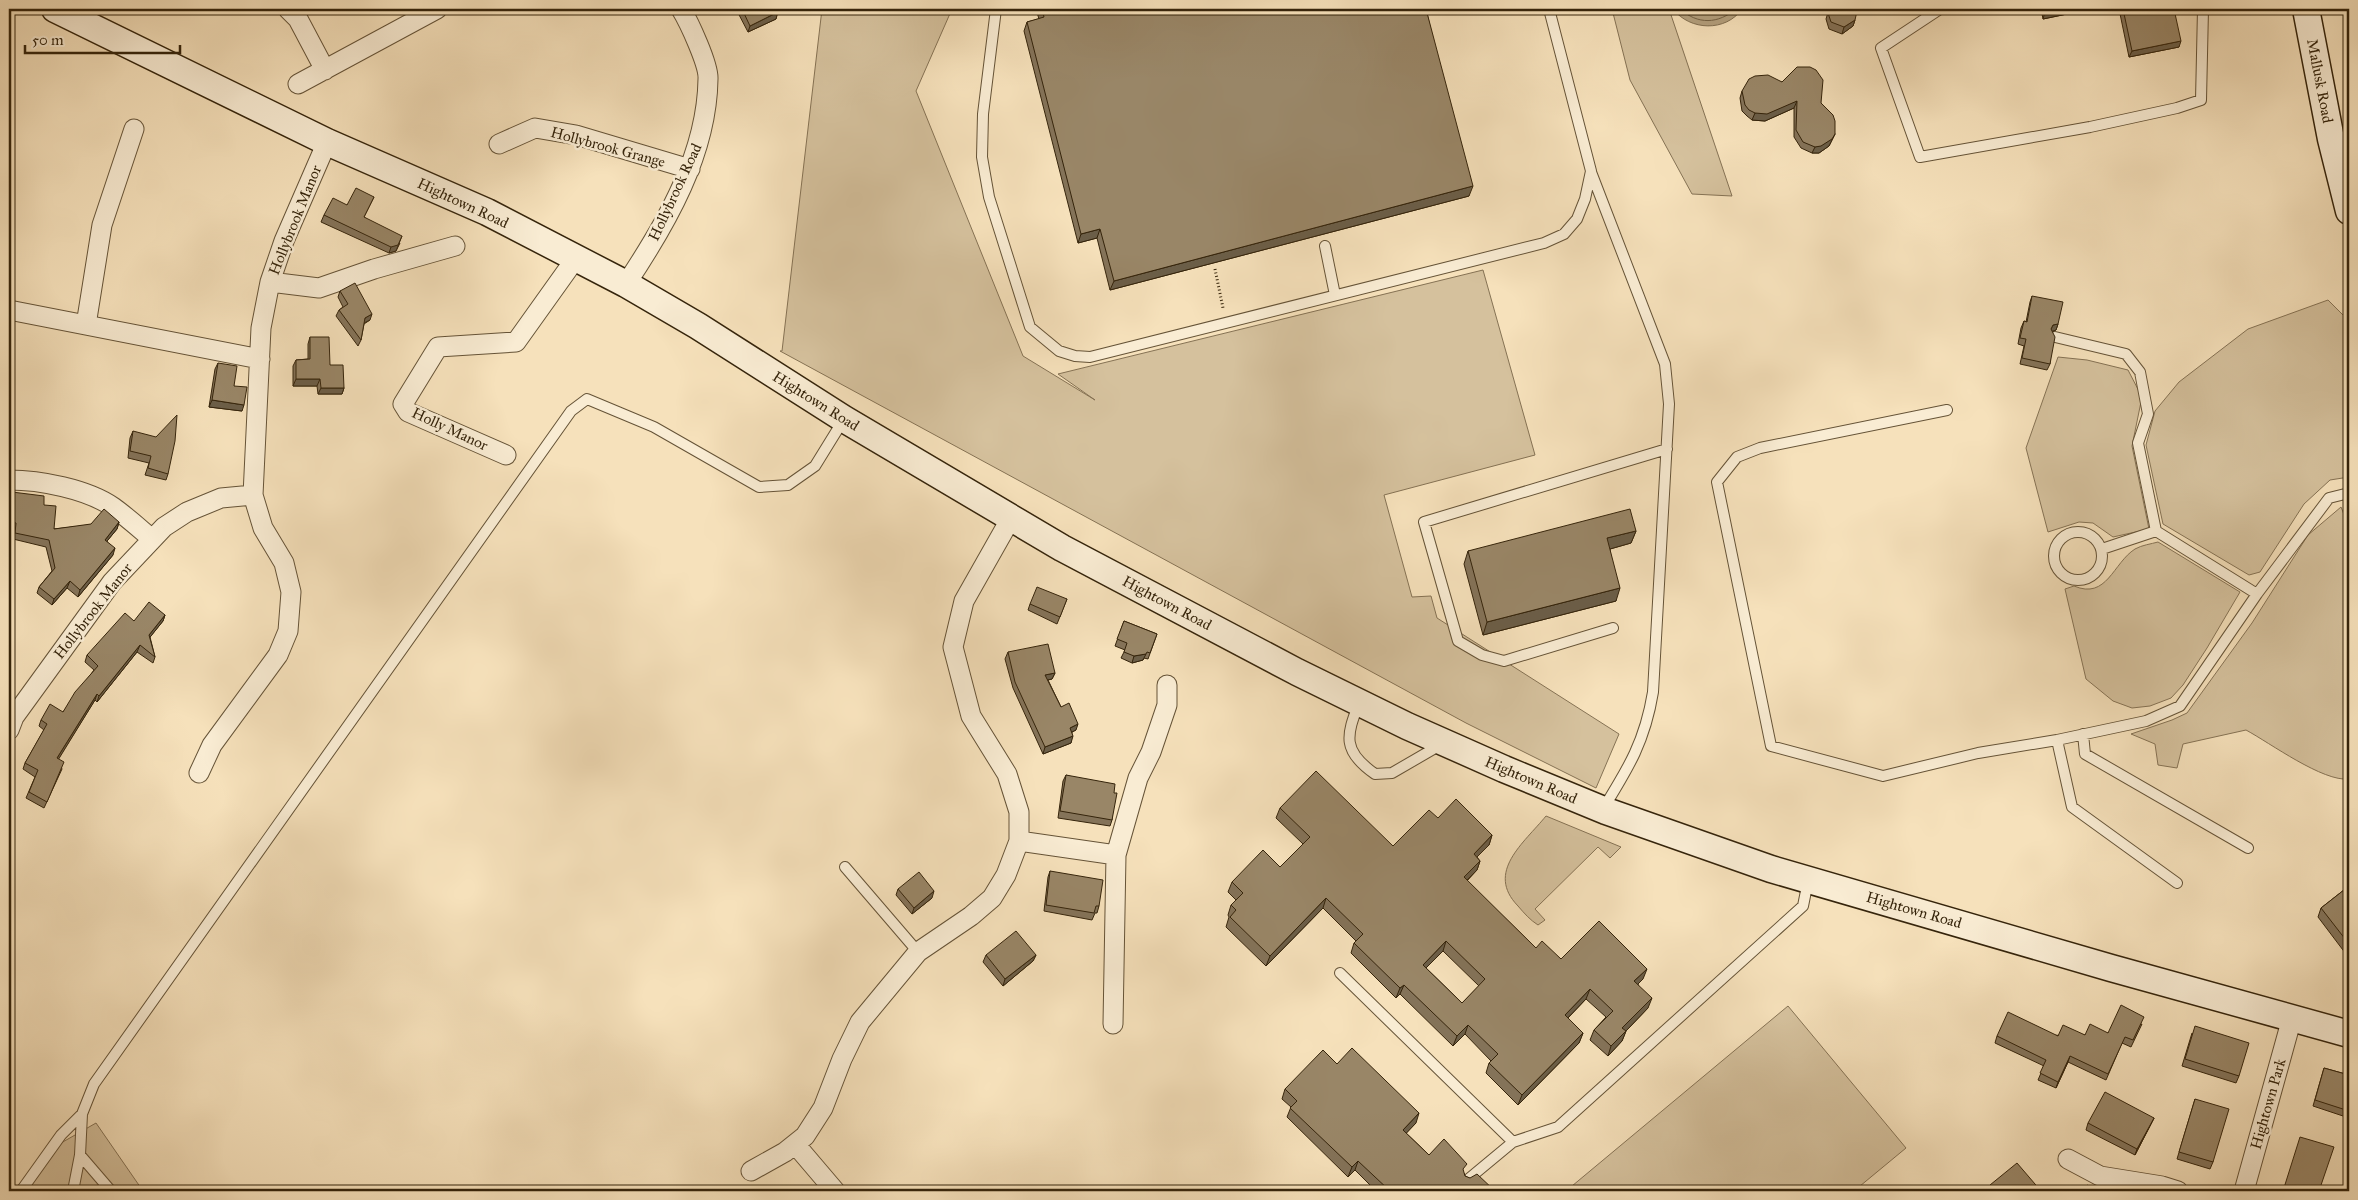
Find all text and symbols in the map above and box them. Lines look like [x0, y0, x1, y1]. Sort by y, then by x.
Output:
scale bar [25, 22, 180, 54]
text: 50 m [32, 31, 64, 49]
street label: Mallusk Road [2303, 37, 2337, 125]
street label: Hollybrook Grange [549, 123, 667, 171]
street label: Hollybrook Road [645, 140, 706, 244]
street label: Hollybrook Manor [265, 162, 325, 277]
street label: Hightown Road [415, 174, 512, 232]
street label: Hightown Road [769, 367, 863, 435]
street label: Holly Manor [409, 404, 491, 455]
street label: Hollybrook Manor [50, 559, 136, 663]
street label: Hightown Road [1119, 572, 1215, 634]
street label: Hightown Road [1482, 752, 1580, 808]
street label: Hightown Road [1864, 888, 1964, 932]
street label: Hightown Park [2246, 1057, 2290, 1151]

